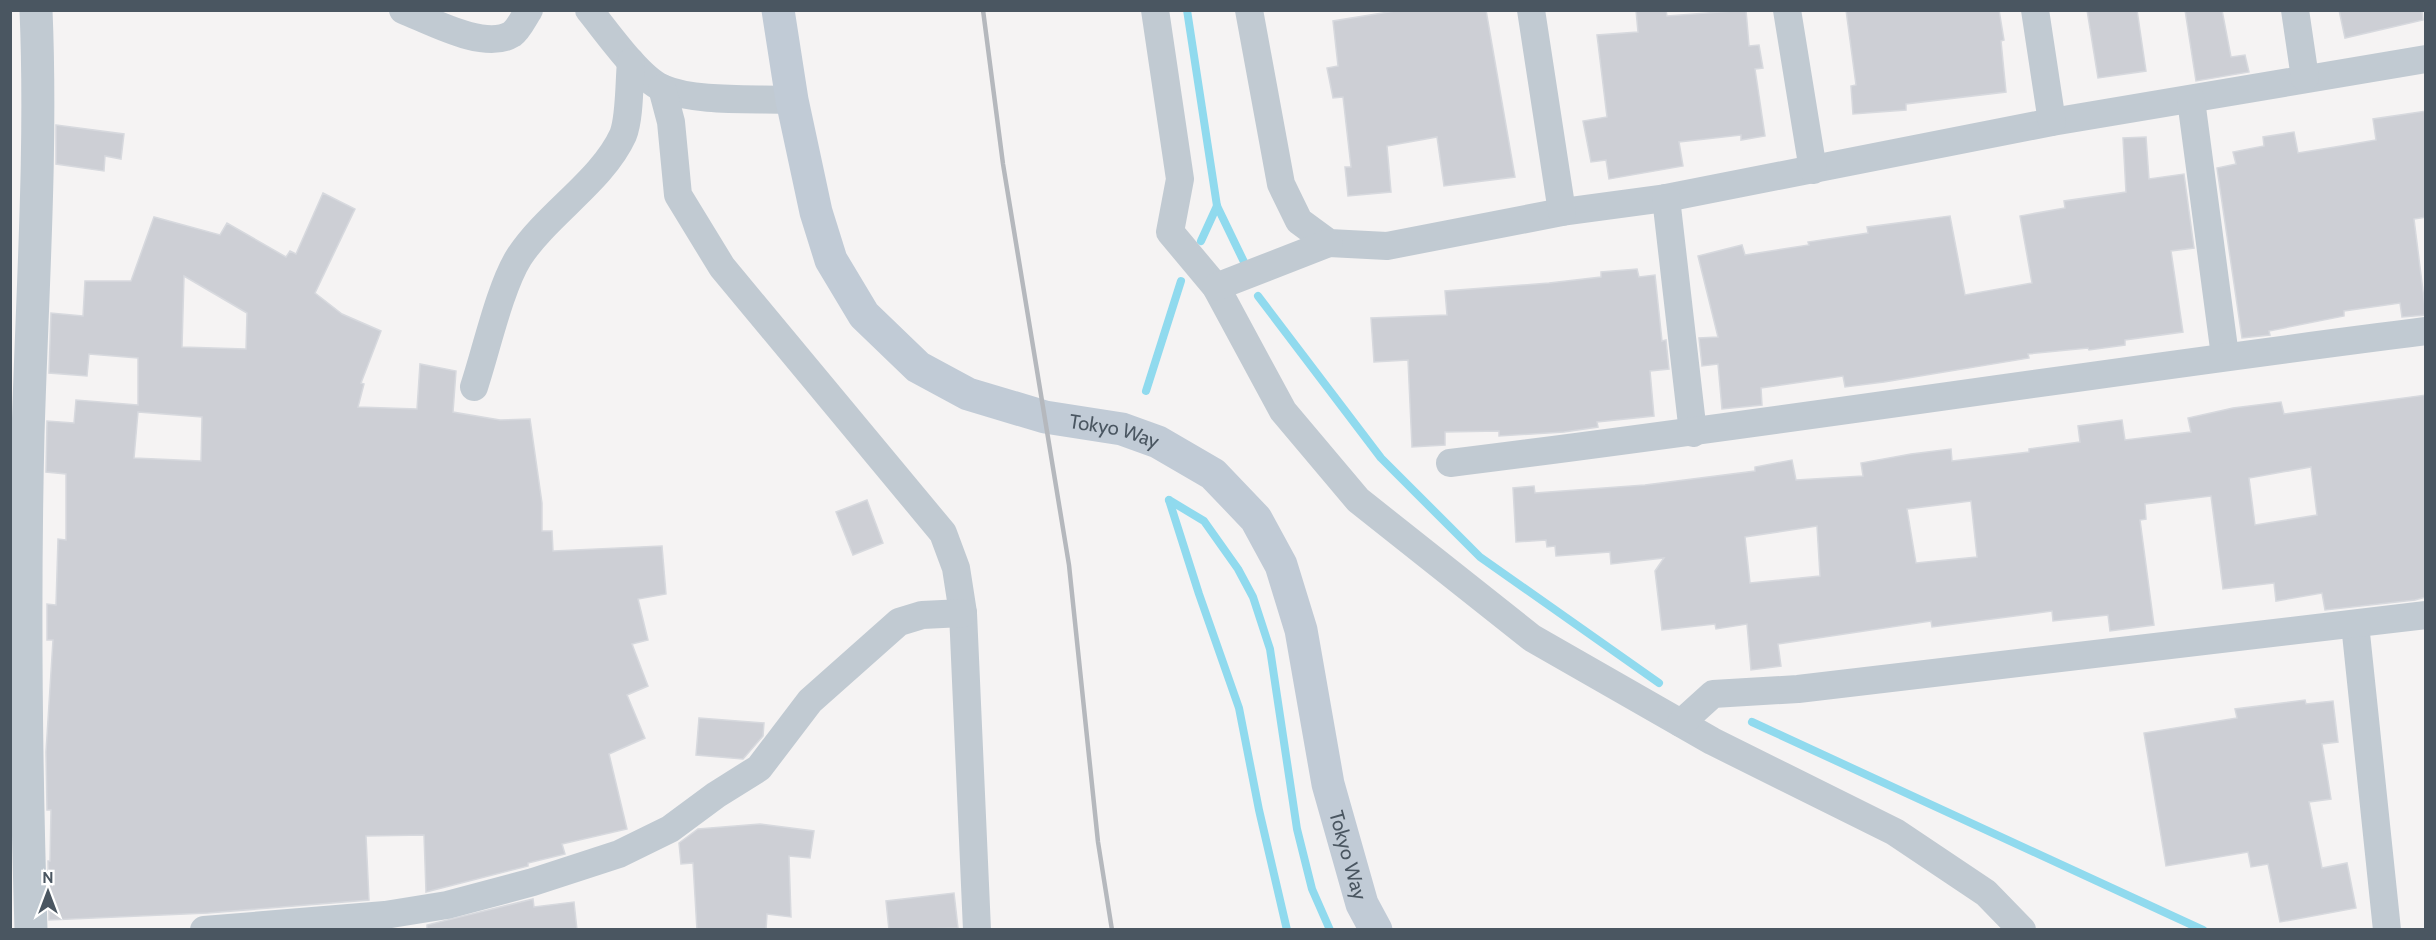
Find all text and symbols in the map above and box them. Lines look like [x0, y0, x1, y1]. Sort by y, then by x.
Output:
street label: Tokyo Way [1068, 409, 1163, 453]
street label: Tokyo Way [1324, 808, 1372, 903]
north arrow [18, 862, 78, 922]
text: N [42, 868, 54, 887]

